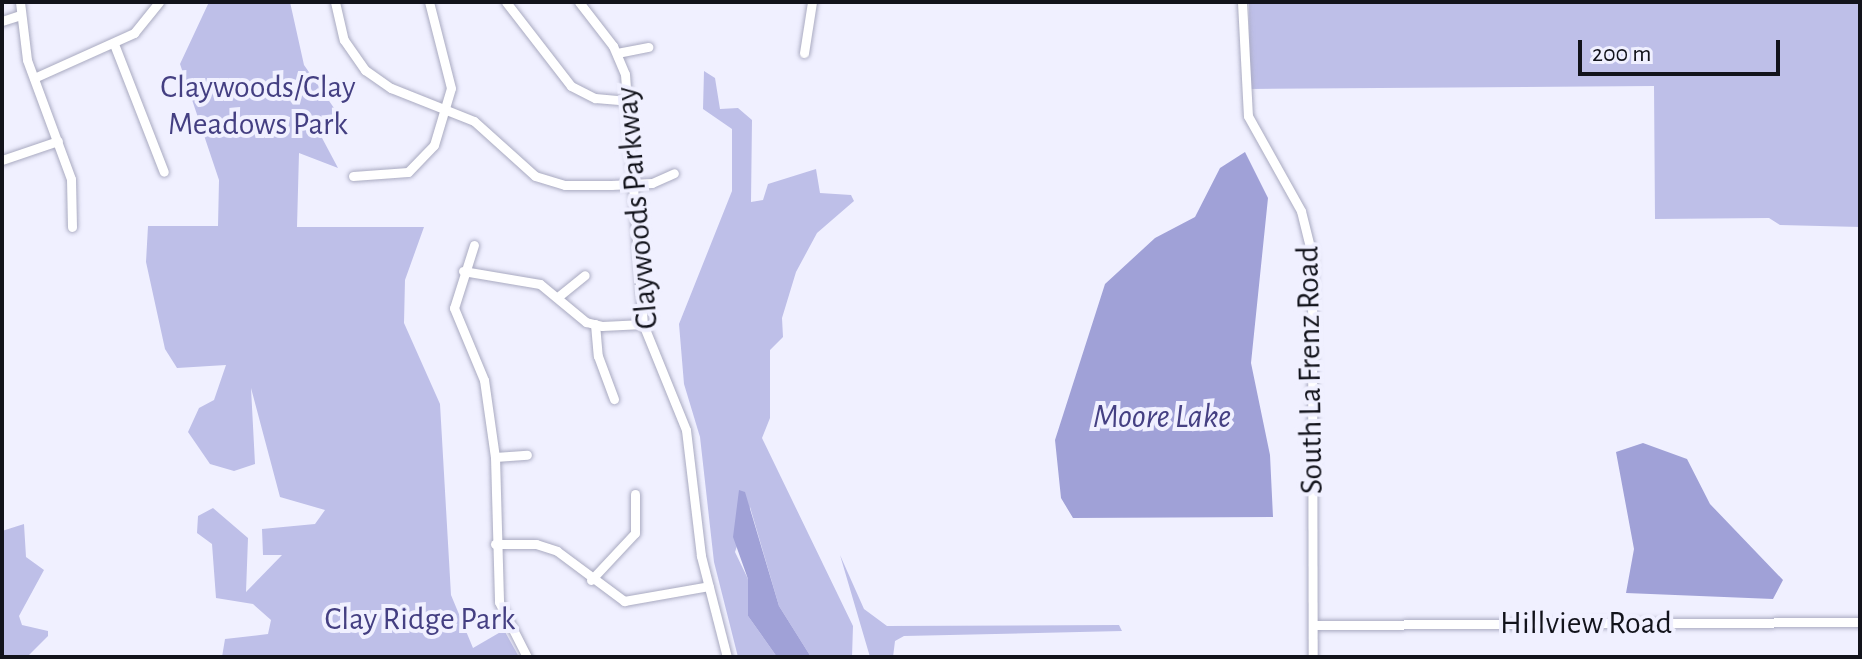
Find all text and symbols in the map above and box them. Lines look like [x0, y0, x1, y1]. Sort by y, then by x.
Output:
scale bar [1582, 24, 1784, 74]
text: 200 m [1592, 42, 1651, 66]
park label: Claywoods/Clay Meadows Park [160, 69, 356, 144]
street label: Claywoods Parkway [607, 85, 667, 331]
street label: South La Frenz Road [1289, 245, 1331, 495]
water label: Moore Lake [1093, 398, 1231, 438]
park label: Clay Ridge Park [325, 600, 515, 638]
street label: Hillview Road [1500, 604, 1672, 642]

